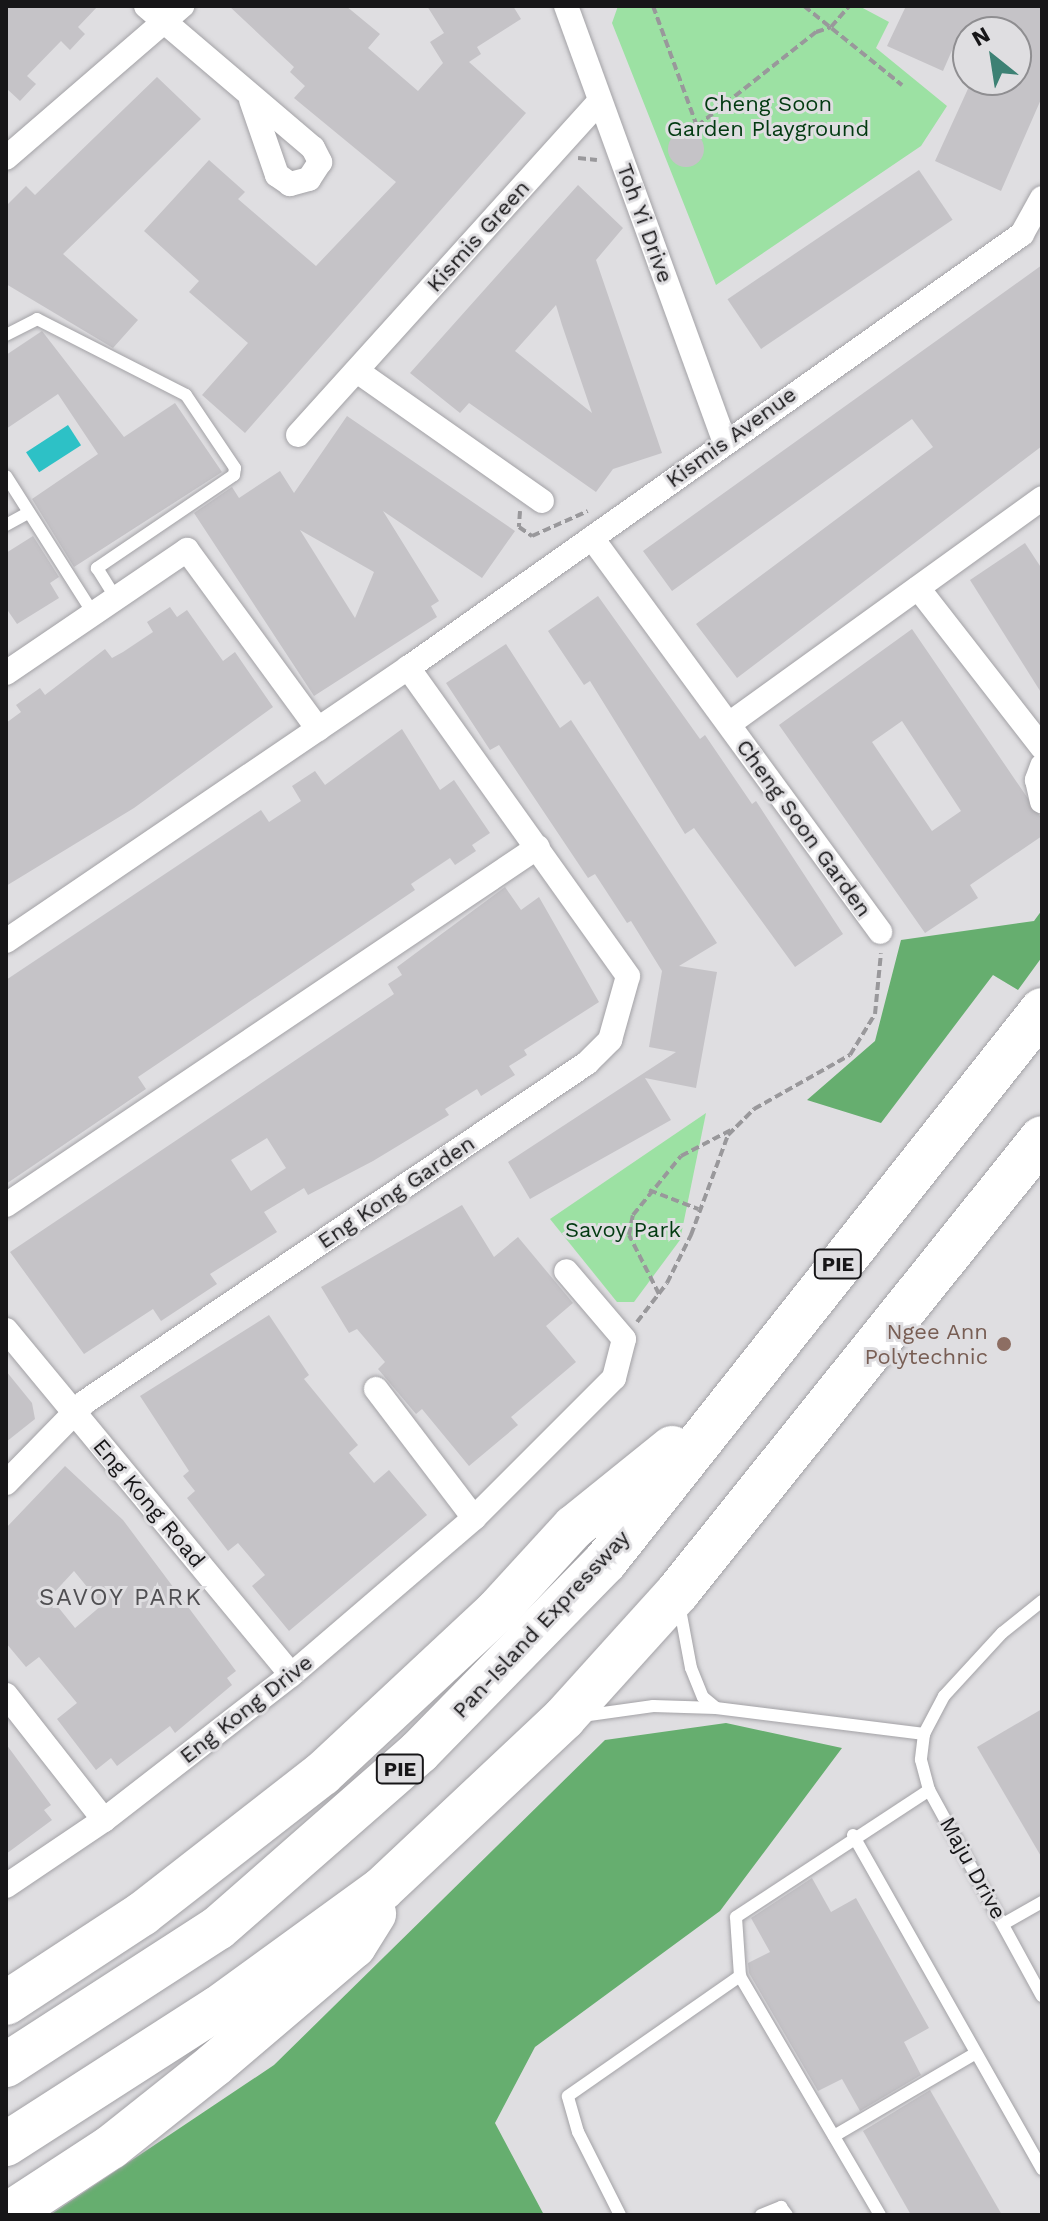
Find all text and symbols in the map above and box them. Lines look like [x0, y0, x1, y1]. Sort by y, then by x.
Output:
north arrow [952, 16, 1032, 96]
text: N [967, 22, 994, 51]
park label: Cheng Soon Garden Playground [667, 90, 869, 142]
street label: Toh Yi Drive [611, 159, 679, 287]
street label: Kismis Green [421, 175, 535, 297]
street label: Kismis Avenue [660, 381, 802, 493]
street label: Cheng Soon Garden [731, 734, 877, 922]
street label: Eng Kong Garden [313, 1130, 479, 1254]
park label: Savoy Park [565, 1217, 681, 1243]
road number: PIE [812, 1248, 864, 1280]
place label: Ngee Ann Polytechnic [864, 1318, 988, 1370]
marker: Ngee Ann Polytechnic [995, 1335, 1013, 1353]
street label: Eng Kong Road [87, 1433, 211, 1573]
street label: Pan-Island Expressway [447, 1525, 635, 1723]
district label: SAVOY PARK [38, 1584, 204, 1612]
street label: Eng Kong Drive [174, 1649, 318, 1769]
road number: PIE [374, 1753, 426, 1785]
street label: Maju Drive [934, 1812, 1012, 1924]

